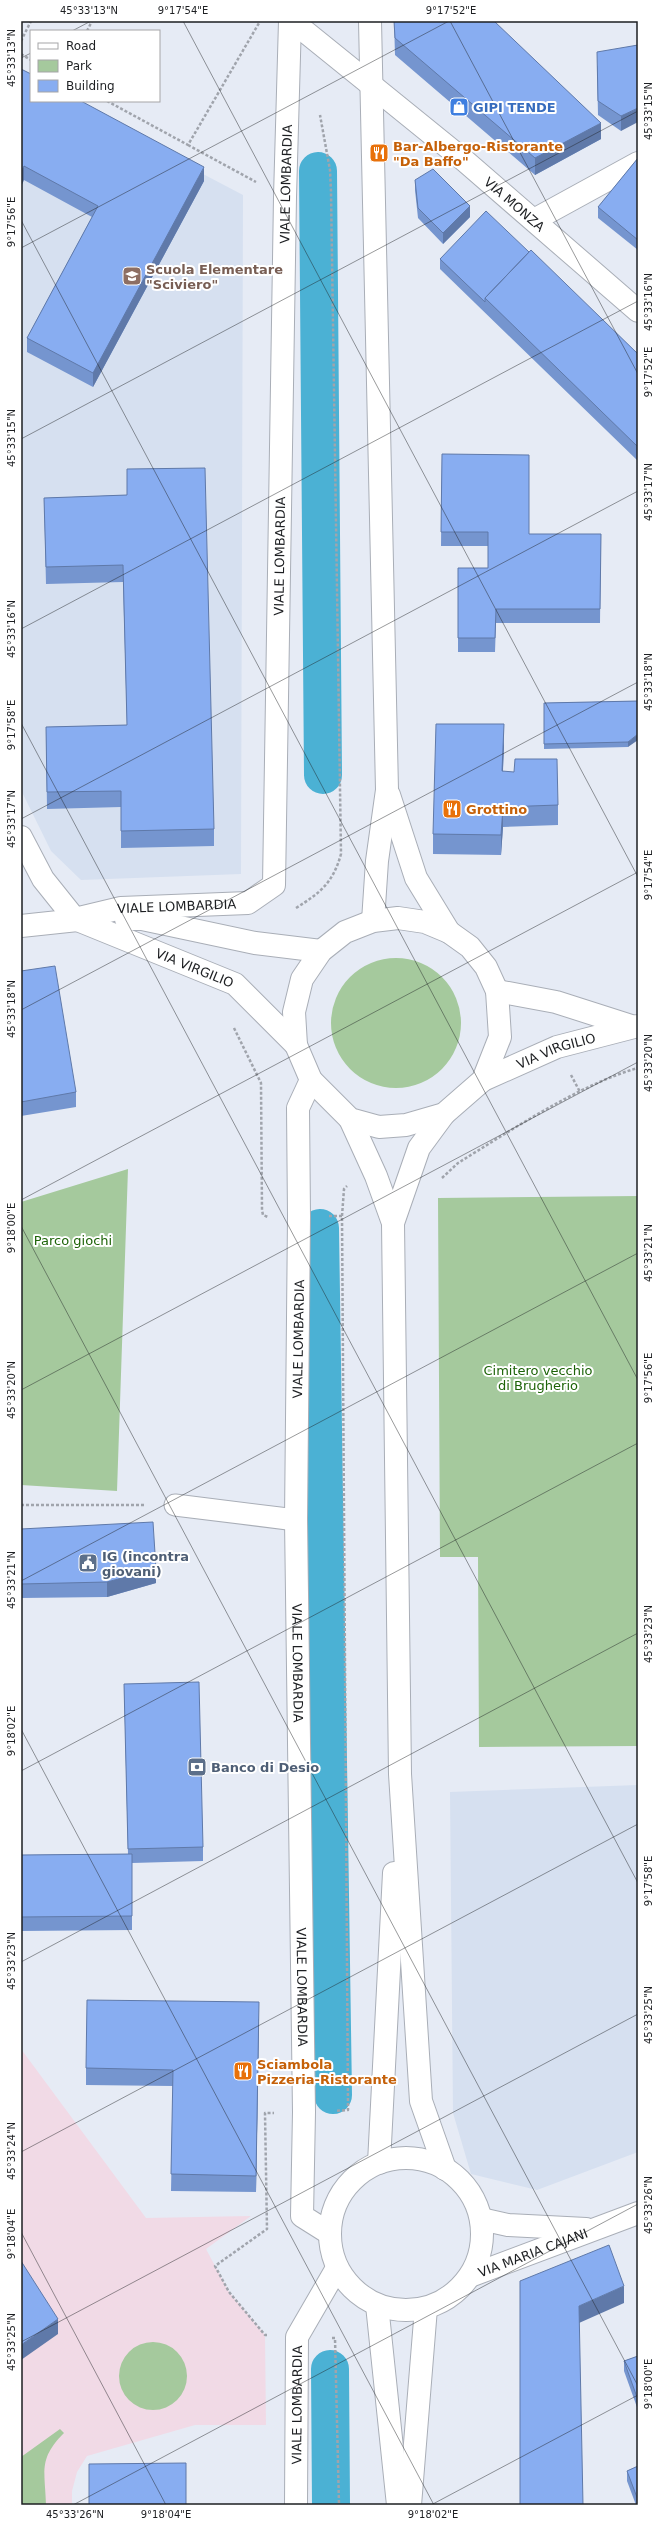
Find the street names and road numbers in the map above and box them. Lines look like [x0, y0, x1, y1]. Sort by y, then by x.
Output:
street label: VIALE LOMBARDIA [277, 124, 295, 244]
street label: VIA MONZA [481, 174, 548, 235]
street label: VIALE LOMBARDIA [271, 496, 288, 616]
street label: VIALE LOMBARDIA [117, 896, 237, 916]
street label: VIA VIRGILIO [153, 946, 236, 991]
street label: VIA VIRGILIO [514, 1030, 597, 1072]
street label: VIALE LOMBARDIA [290, 1279, 307, 1399]
street label: VIALE LOMBARDIA [289, 1603, 306, 1723]
street label: VIALE LOMBARDIA [294, 1927, 310, 2047]
street label: VIA MARIA CAJANI [476, 2226, 590, 2280]
street label: VIALE LOMBARDIA [289, 2345, 305, 2465]

